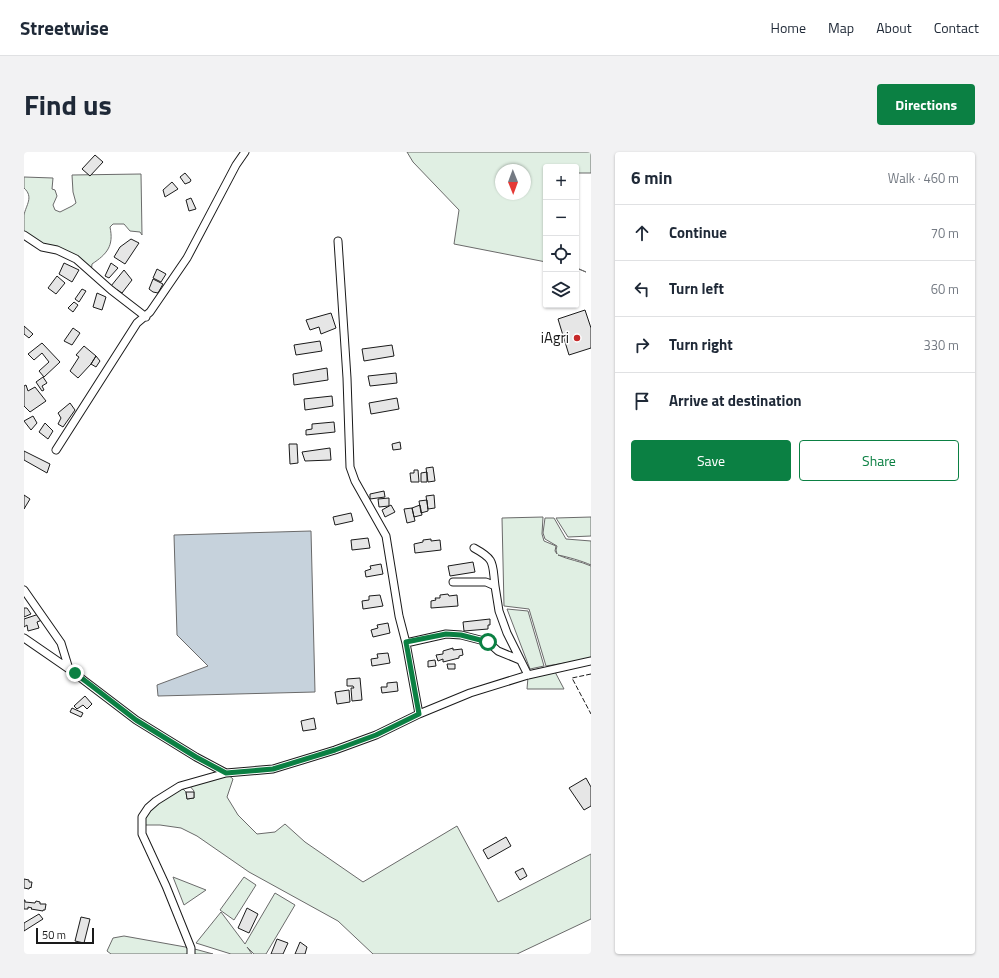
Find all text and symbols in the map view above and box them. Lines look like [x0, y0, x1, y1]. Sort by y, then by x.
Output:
text: Streetwise [20, 13, 109, 42]
text: Home [771, 17, 806, 38]
text: Map [828, 17, 854, 38]
text: About [876, 17, 912, 38]
text: Contact [934, 17, 979, 38]
text: Find us [24, 83, 112, 126]
button: Directions [877, 84, 975, 125]
north arrow [495, 164, 531, 200]
map controls [543, 164, 579, 308]
button: + [543, 164, 579, 200]
text: 6 min [631, 165, 672, 191]
text: Walk · 460 m [888, 168, 959, 188]
button: − [543, 200, 579, 236]
text: Continue [669, 221, 727, 244]
icon: ahead [631, 222, 653, 244]
text: 70 m [931, 223, 959, 243]
button: locate [543, 236, 579, 272]
button: layers [543, 272, 579, 308]
text: Turn left [669, 277, 724, 300]
icon: left [631, 278, 653, 300]
text: 60 m [931, 279, 959, 299]
place label: iAgri [541, 326, 569, 349]
marker: iAgri [572, 333, 582, 343]
text: Turn right [669, 333, 733, 356]
icon: right [631, 334, 653, 356]
text: 330 m [923, 335, 959, 355]
text: Arrive at destination [669, 389, 802, 412]
icon: arrive [631, 390, 653, 412]
button: Save [631, 440, 791, 481]
button: Share [799, 440, 959, 481]
route start [479, 633, 497, 651]
route end [66, 664, 84, 682]
scale bar [36, 926, 94, 945]
text: 50 m [42, 927, 66, 943]

